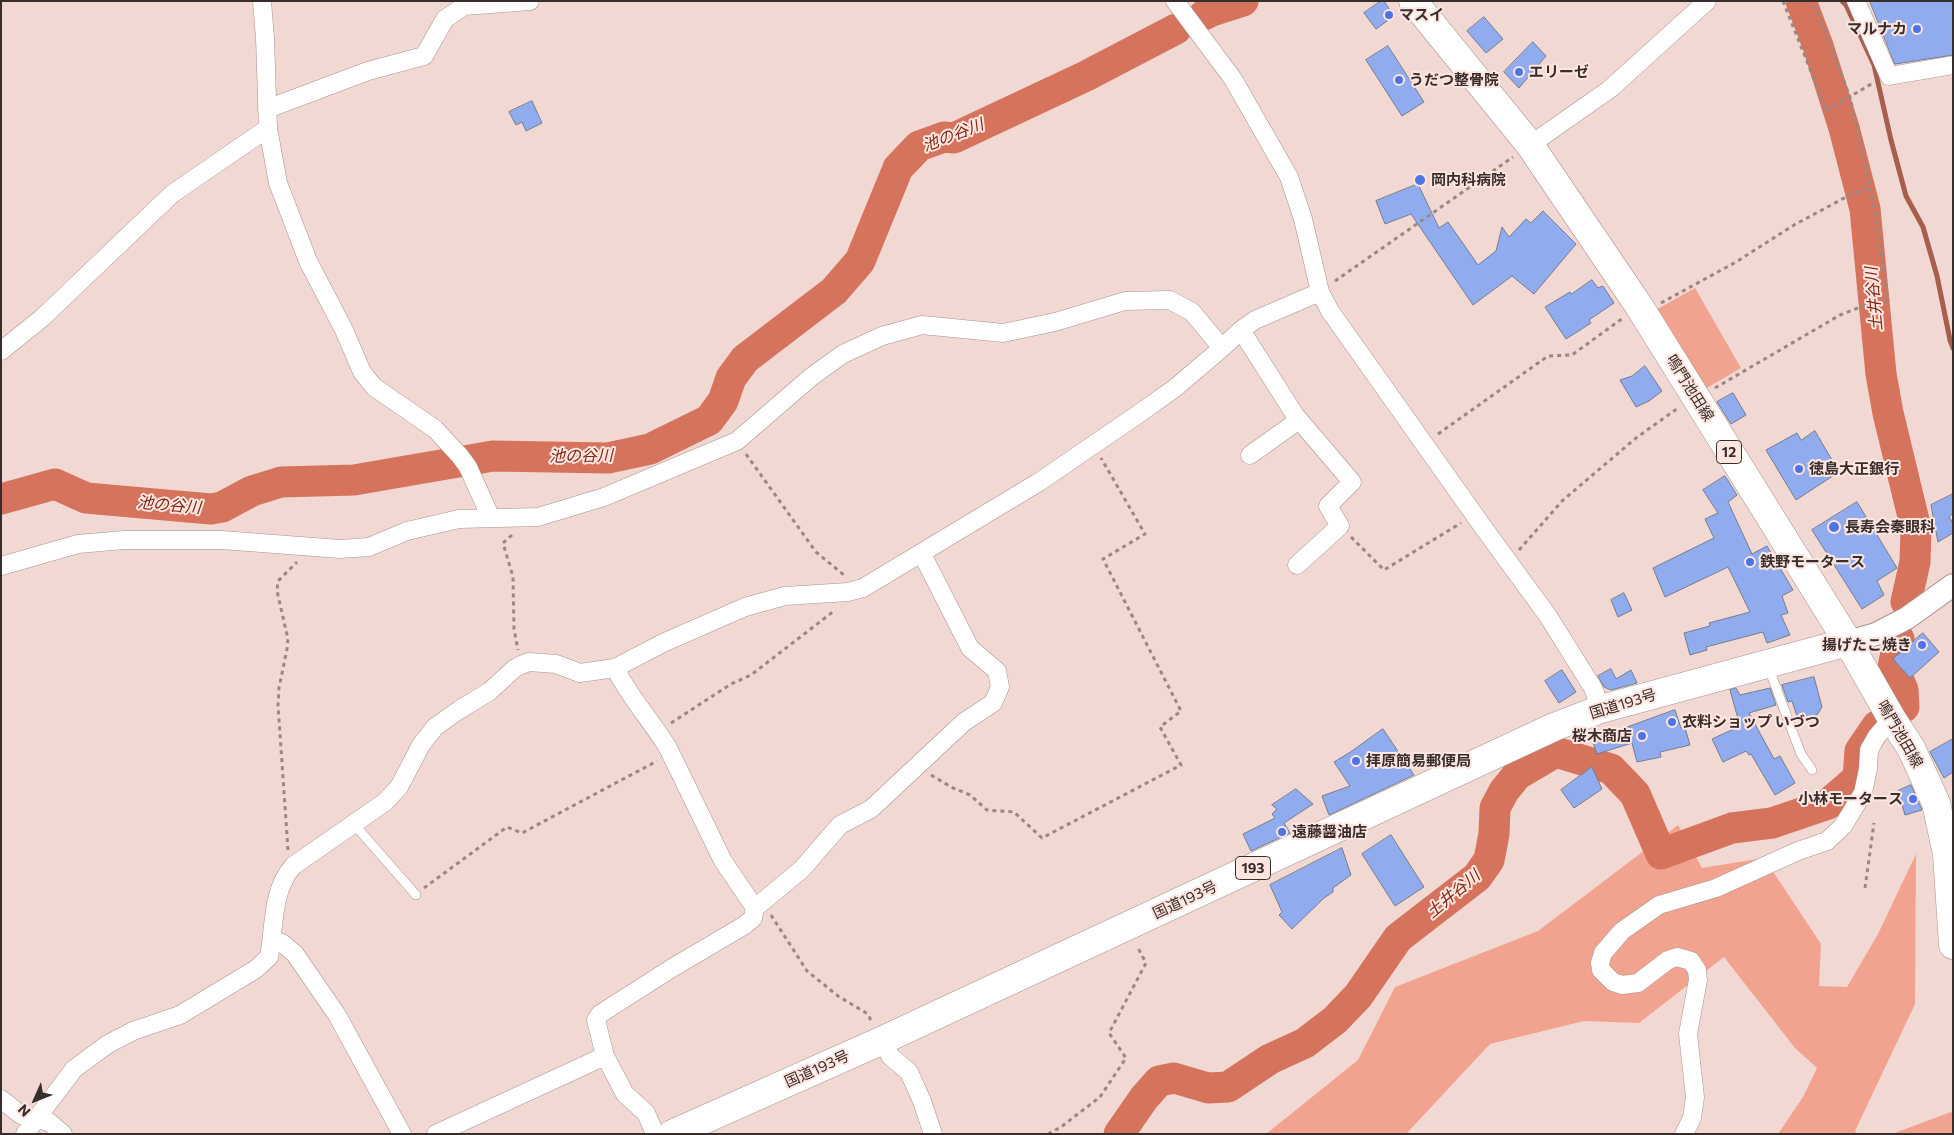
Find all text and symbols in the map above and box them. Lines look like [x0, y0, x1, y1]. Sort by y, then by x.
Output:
place label: マスイ [1399, 6, 1444, 24]
marker: マスイ [1383, 9, 1395, 21]
place label: マルナカ [1847, 20, 1907, 38]
marker: マルナカ [1911, 23, 1923, 35]
place label: エリーゼ [1529, 63, 1589, 81]
marker: エリーゼ [1513, 66, 1525, 78]
place label: うだつ整骨院 [1409, 71, 1499, 89]
marker: うだつ整骨院 [1393, 74, 1405, 86]
water label: 池の谷川 [920, 115, 986, 155]
place label: 岡内科病院 [1431, 171, 1506, 189]
marker: 岡内科病院 [1413, 173, 1427, 187]
water label: 土井谷川 [1862, 266, 1886, 332]
street label: 鳴門池田線 [1662, 351, 1718, 425]
road number: 12 [1716, 441, 1742, 464]
water label: 池の谷川 [549, 446, 613, 466]
place label: 徳島大正銀行 [1809, 460, 1899, 478]
marker: 徳島大正銀行 [1793, 463, 1805, 475]
water label: 池の谷川 [136, 493, 202, 517]
place label: 長寿会秦眼科 [1845, 518, 1935, 536]
marker: 長寿会秦眼科 [1827, 520, 1841, 534]
place label: 鉄野モータース [1760, 553, 1865, 571]
marker: 鉄野モータース [1744, 556, 1756, 568]
place label: 揚げたこ焼き [1822, 636, 1912, 654]
marker: 揚げたこ焼き [1916, 639, 1928, 651]
street label: 国道193号 [1587, 685, 1659, 723]
street label: 鳴門池田線 [1873, 697, 1927, 771]
place label: 衣料ショップ いづつ [1682, 713, 1820, 731]
marker: 衣料ショップ いづつ [1666, 716, 1678, 728]
place label: 桜木商店 [1572, 727, 1632, 745]
marker: 桜木商店 [1636, 730, 1648, 742]
place label: 拝原簡易郵便局 [1366, 752, 1471, 770]
marker: 拝原簡易郵便局 [1350, 755, 1362, 767]
place label: 小林モータース [1798, 790, 1903, 808]
marker: 小林モータース [1907, 793, 1919, 805]
place label: 遠藤醤油店 [1292, 823, 1367, 841]
marker: 遠藤醤油店 [1276, 826, 1288, 838]
road number: 193 [1236, 856, 1270, 880]
water label: 土井谷川 [1422, 866, 1484, 922]
street label: 国道193号 [1150, 877, 1220, 923]
street label: 国道193号 [782, 1047, 852, 1091]
north arrow [10, 1075, 60, 1125]
text: N [14, 1101, 34, 1120]

